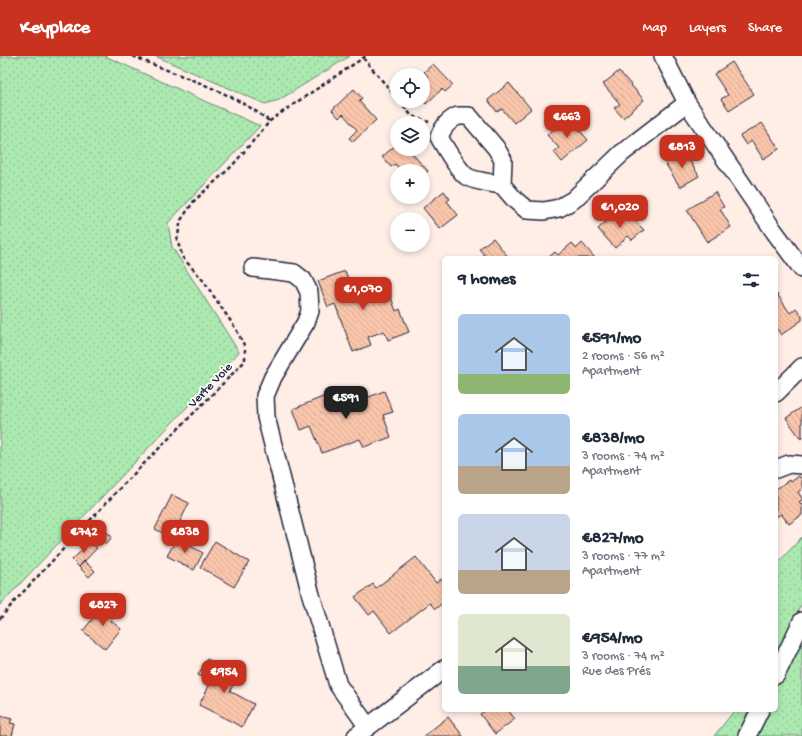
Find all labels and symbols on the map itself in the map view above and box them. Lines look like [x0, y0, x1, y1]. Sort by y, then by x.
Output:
pin: €663 [543, 105, 591, 139]
pin: €813 [658, 135, 706, 169]
pin: €1,020 [587, 195, 653, 229]
pin: €1,070 [330, 277, 396, 311]
street label: Verte Voie [185, 360, 236, 412]
pin: €591 [322, 386, 370, 420]
pin: €742 [60, 520, 108, 554]
pin: €838 [161, 520, 209, 554]
pin: €827 [79, 593, 127, 627]
pin: €954 [200, 660, 248, 694]

